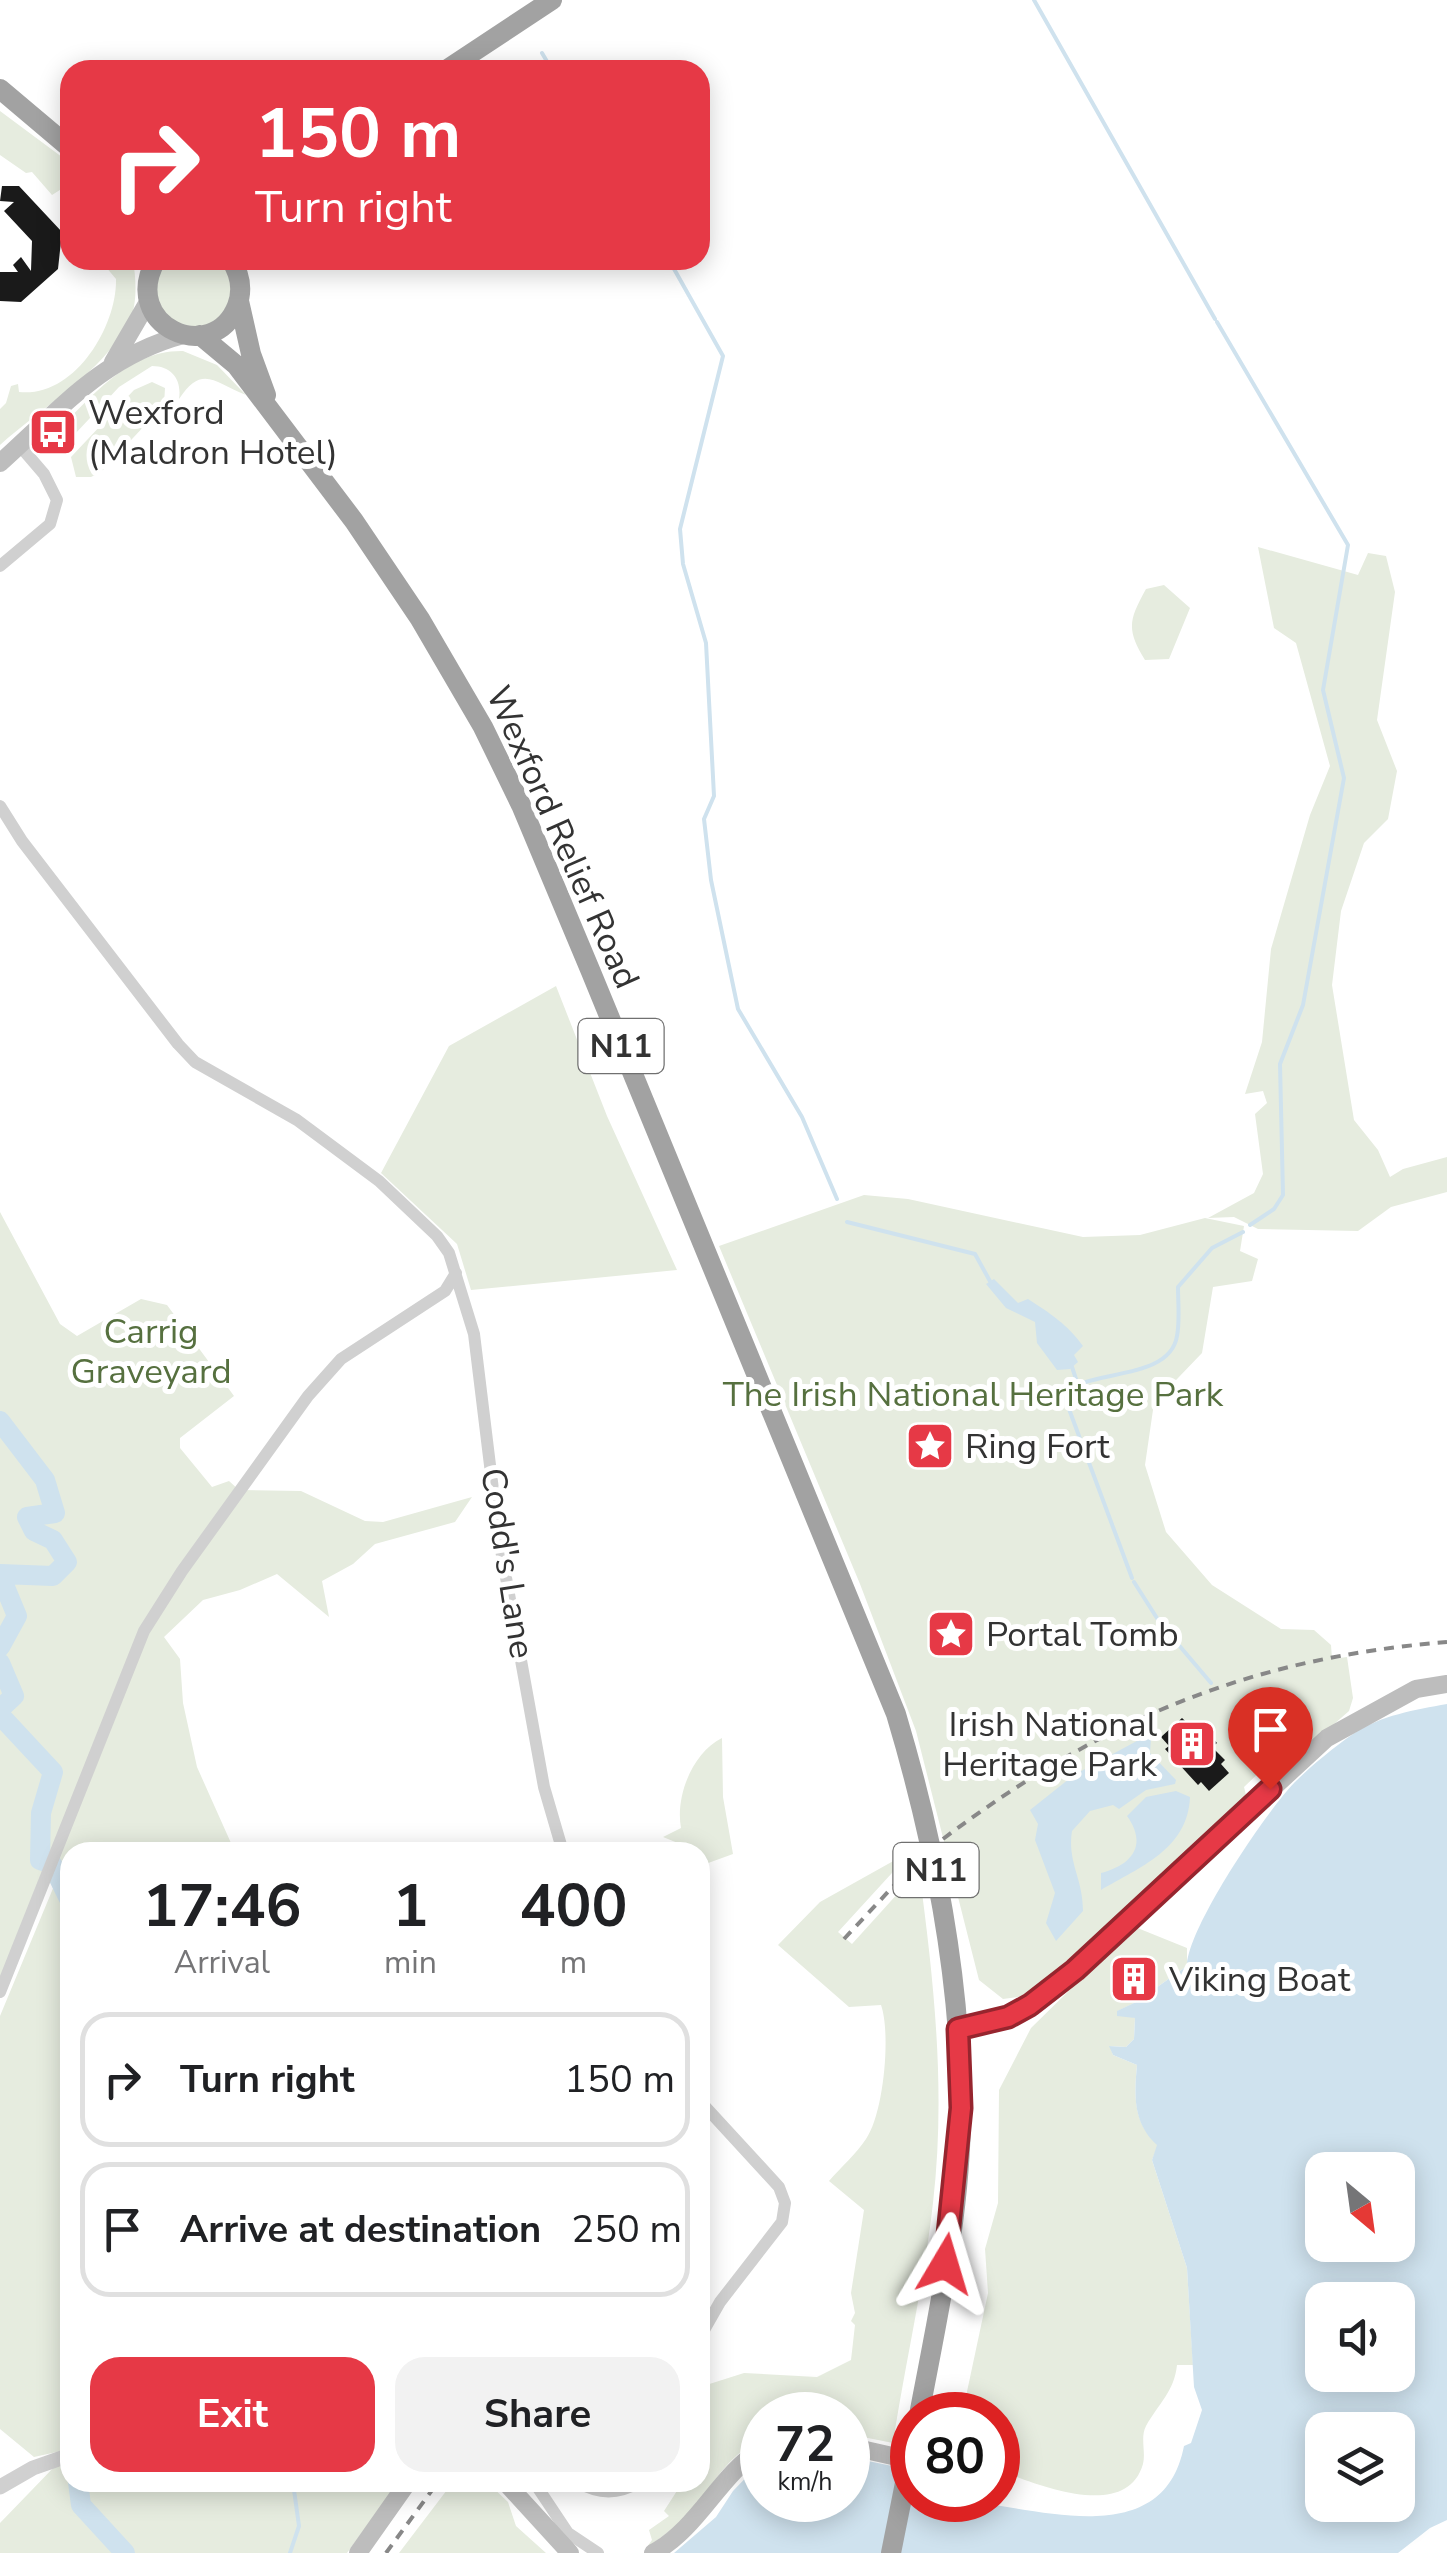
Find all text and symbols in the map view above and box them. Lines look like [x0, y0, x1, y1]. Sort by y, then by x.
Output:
text: 150 m [255, 86, 461, 182]
icon: right [90, 100, 220, 230]
text: Turn right [255, 177, 452, 238]
place label: Wexford (Maldron Hotel) [88, 389, 338, 476]
bus stop icon: Wexford (Maldron Hotel) [27, 406, 79, 458]
street label: Wexford Relief Road [475, 679, 650, 996]
road number: N11 [578, 1019, 664, 1073]
park label: Carrig Graveyard [70, 1308, 232, 1395]
park label: The Irish National Heritage Park [723, 1371, 1224, 1418]
place icon: Ring Fort [904, 1420, 956, 1472]
place label: Ring Fort [965, 1423, 1110, 1470]
street label: Codd's Lane [469, 1464, 546, 1662]
place icon: Portal Tomb [925, 1608, 977, 1660]
place label: Portal Tomb [986, 1611, 1179, 1658]
pin [1228, 1687, 1313, 1790]
place label: Irish National Heritage Park [942, 1701, 1158, 1788]
icon: arrive [1243, 1702, 1298, 1757]
building icon: Irish National Heritage Park [1166, 1718, 1218, 1770]
road number: N11 [894, 1843, 978, 1897]
text: 17:46 [143, 1865, 301, 1947]
text: 1 [392, 1865, 428, 1947]
text: 400 [519, 1865, 627, 1947]
text: Arrival [174, 1941, 270, 1984]
text: min [384, 1941, 437, 1984]
text: m [560, 1941, 587, 1984]
building icon: Viking Boat [1108, 1953, 1160, 2005]
place label: Viking Boat [1168, 1956, 1351, 2003]
icon: right [95, 2052, 150, 2107]
text: Turn right [180, 2054, 355, 2105]
text: 150 m [564, 2054, 675, 2105]
north arrow [1305, 2152, 1415, 2262]
map controls [1305, 2152, 1415, 2522]
icon: arrive [95, 2202, 150, 2257]
text: Arrive at destination [180, 2204, 541, 2255]
text: 250 m [571, 2204, 682, 2255]
position arrow [893, 2212, 997, 2316]
button: sound [1305, 2282, 1415, 2392]
button: Exit [90, 2357, 375, 2472]
button: Share [395, 2357, 680, 2472]
speed limit sign: 80 [890, 2392, 1020, 2522]
text: 72 [775, 2410, 835, 2479]
button: layers [1305, 2412, 1415, 2522]
text: km/h [777, 2465, 833, 2499]

